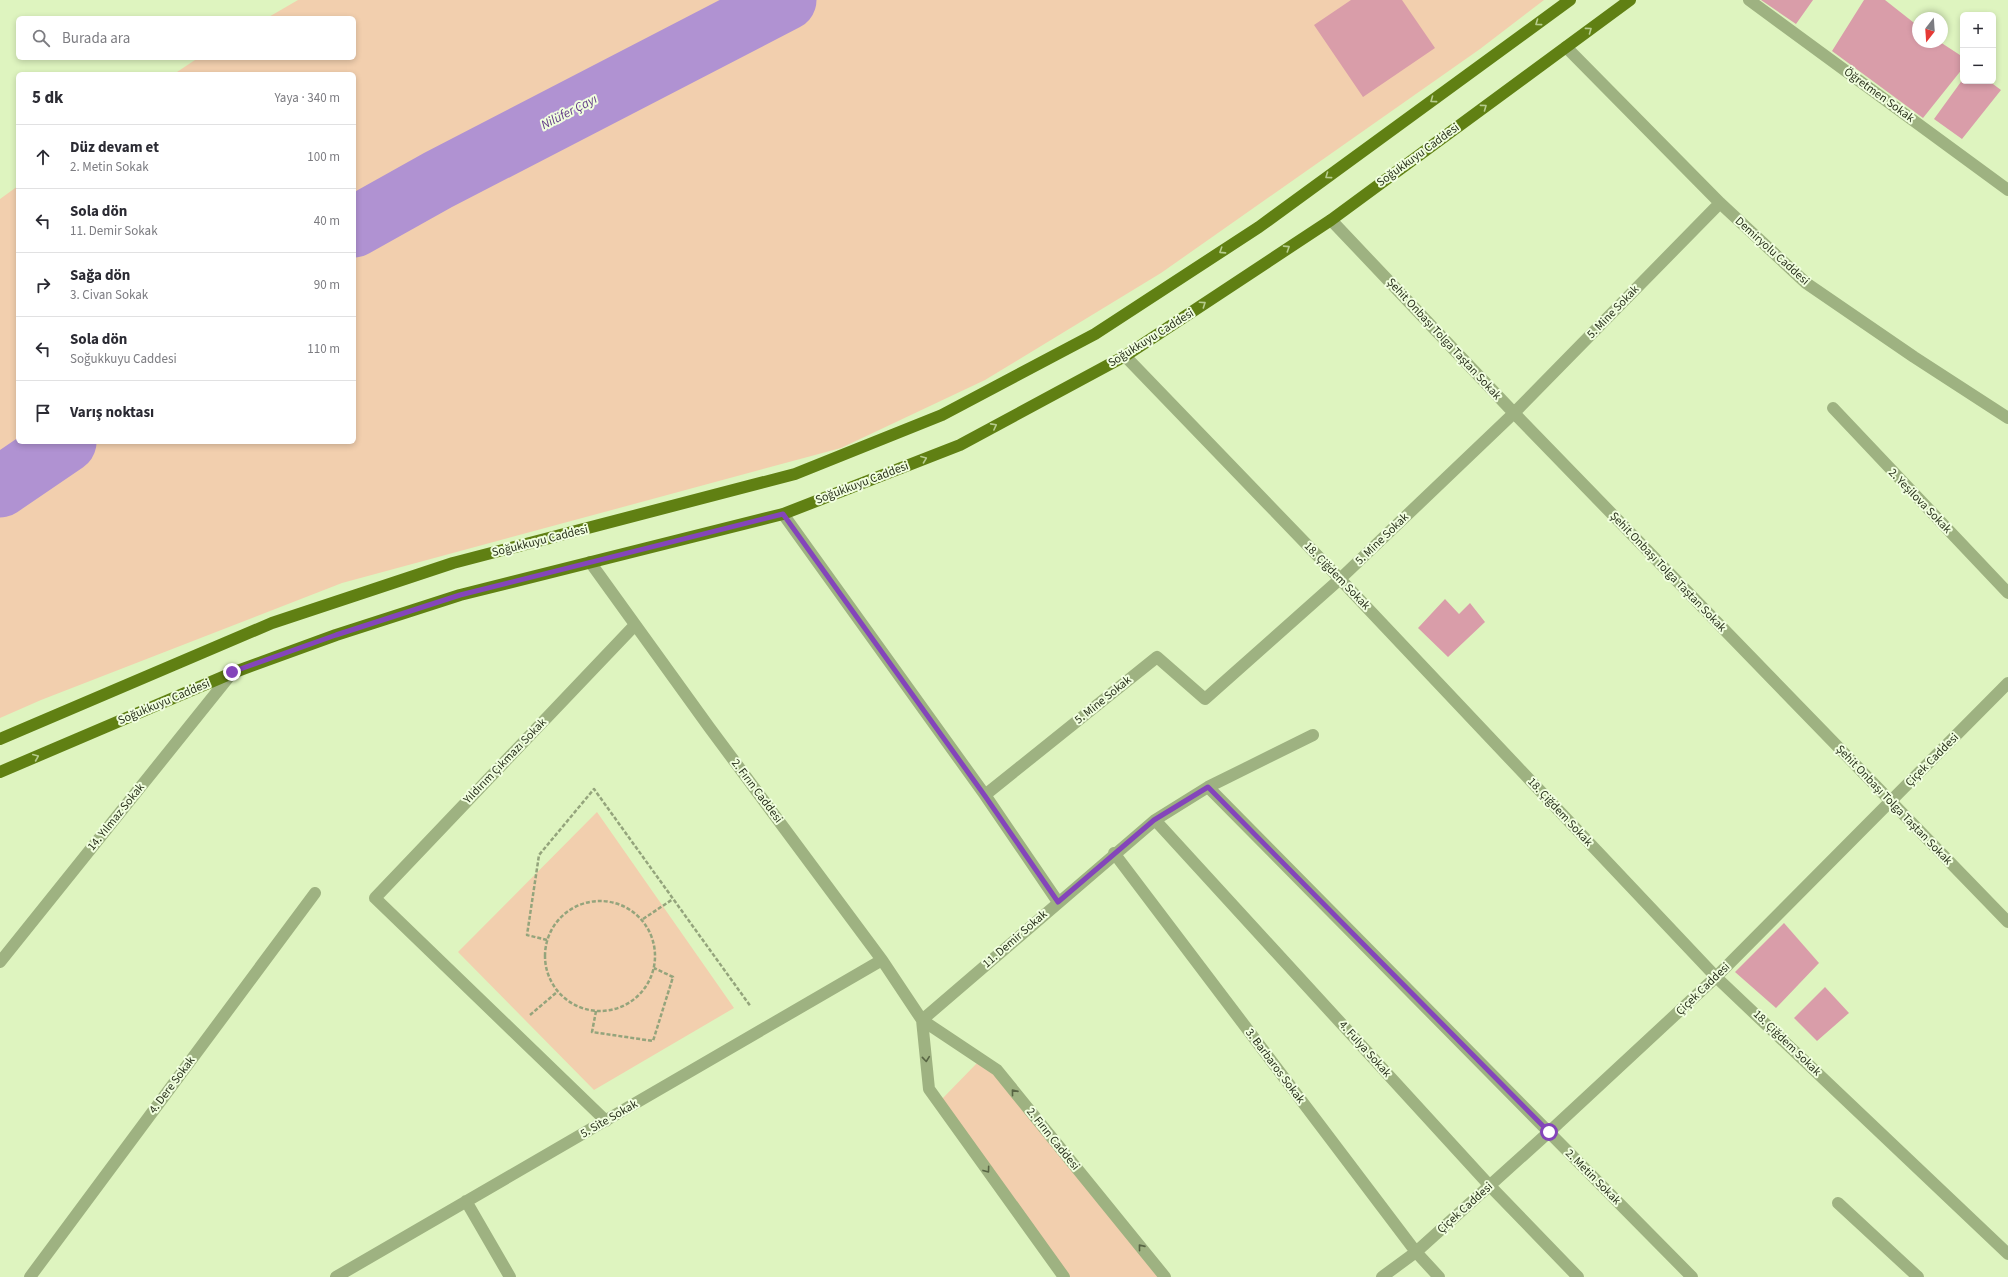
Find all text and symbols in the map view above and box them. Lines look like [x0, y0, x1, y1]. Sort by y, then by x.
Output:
north arrow [1912, 12, 1948, 48]
map controls [1960, 12, 1996, 84]
button: + [1960, 12, 1996, 48]
search box [16, 16, 356, 60]
one-way arrow [1536, 18, 1543, 25]
icon: search [30, 27, 52, 49]
text: Burada ara [62, 28, 130, 49]
one-way arrow [1584, 28, 1591, 35]
button: − [1960, 48, 1996, 84]
street label: Öğretmen Sokak [1840, 64, 1918, 126]
text: 5 dk [32, 86, 63, 110]
text: Yaya · 340 m [275, 89, 340, 107]
water label: Nilüfer Çayı [538, 90, 600, 134]
one-way arrow [1431, 95, 1438, 102]
one-way arrow [1479, 105, 1486, 112]
street label: Soğukkuyu Caddesi [1373, 119, 1463, 191]
text: Düz devam et [70, 137, 159, 158]
icon: ahead [32, 146, 54, 168]
text: 100 m [307, 148, 340, 166]
text: 2. Metin Sokak [70, 158, 149, 176]
one-way arrow [1326, 171, 1333, 178]
text: Sola dön [70, 201, 127, 222]
icon: left [32, 210, 54, 232]
text: 40 m [314, 212, 340, 230]
street label: Demiryolu Caddesi [1731, 213, 1813, 289]
text: 11. Demir Sokak [70, 222, 158, 240]
one-way arrow [1219, 246, 1226, 254]
one-way arrow [1283, 246, 1290, 253]
text: Sağa dön [70, 265, 130, 286]
icon: right [32, 274, 54, 296]
street label: Şehit Onbaşı Tolga Taştan Sokak [1383, 274, 1505, 404]
text: 90 m [314, 276, 340, 294]
street label: 5. Mine Sokak [1583, 281, 1643, 343]
text: 3. Civan Sokak [70, 286, 148, 304]
one-way arrow [1199, 301, 1206, 309]
street label: Soğukkuyu Caddesi [1105, 305, 1197, 371]
text: Sola dön [70, 329, 127, 350]
icon: left [32, 338, 54, 360]
text: 110 m [307, 340, 340, 358]
text: Soğukkuyu Caddesi [70, 350, 177, 368]
icon: arrive [32, 402, 54, 424]
text: Varış noktası [70, 402, 154, 423]
one-way arrow [990, 423, 997, 431]
one-way arrow [920, 455, 927, 463]
street label: Soğukkuyu Caddesi [813, 457, 911, 509]
street label: 2. Yeşilova Sokak [1885, 465, 1956, 537]
street label: Şehit Onbaşı Tolga Taştan Sokak [1606, 508, 1730, 636]
street label: 5. Mine Sokak [1351, 509, 1413, 569]
street label: Soğukkuyu Caddesi [490, 521, 590, 561]
street label: 18. Çiğdem Sokak [1300, 538, 1374, 614]
route end [223, 663, 241, 681]
street label: 5. Mine Sokak [1071, 672, 1135, 728]
street label: Soğukkuyu Caddesi [115, 675, 213, 729]
street label: Yıldırım Çıkmazı Sokak [459, 714, 551, 808]
street label: Çiçek Caddesi [1901, 729, 1963, 791]
street label: Şehit Onbaşı Tolga Taştan Sokak [1832, 741, 1956, 869]
one-way arrow [32, 753, 39, 761]
street label: 2. Fırın Caddesi [727, 755, 787, 827]
street label: 18. Çiğdem Sokak [1524, 774, 1596, 850]
street label: 14. Yılmaz Sokak [83, 779, 149, 855]
street label: 11. Demir Sokak [979, 906, 1051, 972]
street label: Çiçek Caddesi [1672, 959, 1734, 1019]
street label: 18. Çiğdem Sokak [1749, 1006, 1825, 1080]
street label: 4. Fulya Sokak [1335, 1017, 1395, 1081]
street label: 3. Barbaros Sokak [1241, 1025, 1309, 1107]
street label: 4. Dere Sokak [145, 1053, 199, 1117]
one-way arrow [921, 1056, 930, 1062]
one-way arrow [1012, 1089, 1019, 1096]
street label: 5. Site Sokak [577, 1096, 641, 1142]
street label: 2. Fırın Caddesi [1022, 1104, 1084, 1174]
route start [1540, 1123, 1558, 1141]
street label: 2. Metin Sokak [1561, 1145, 1625, 1209]
one-way arrow [983, 1166, 990, 1173]
street label: Çiçek Caddesi [1433, 1178, 1497, 1238]
one-way arrow [1138, 1244, 1145, 1251]

